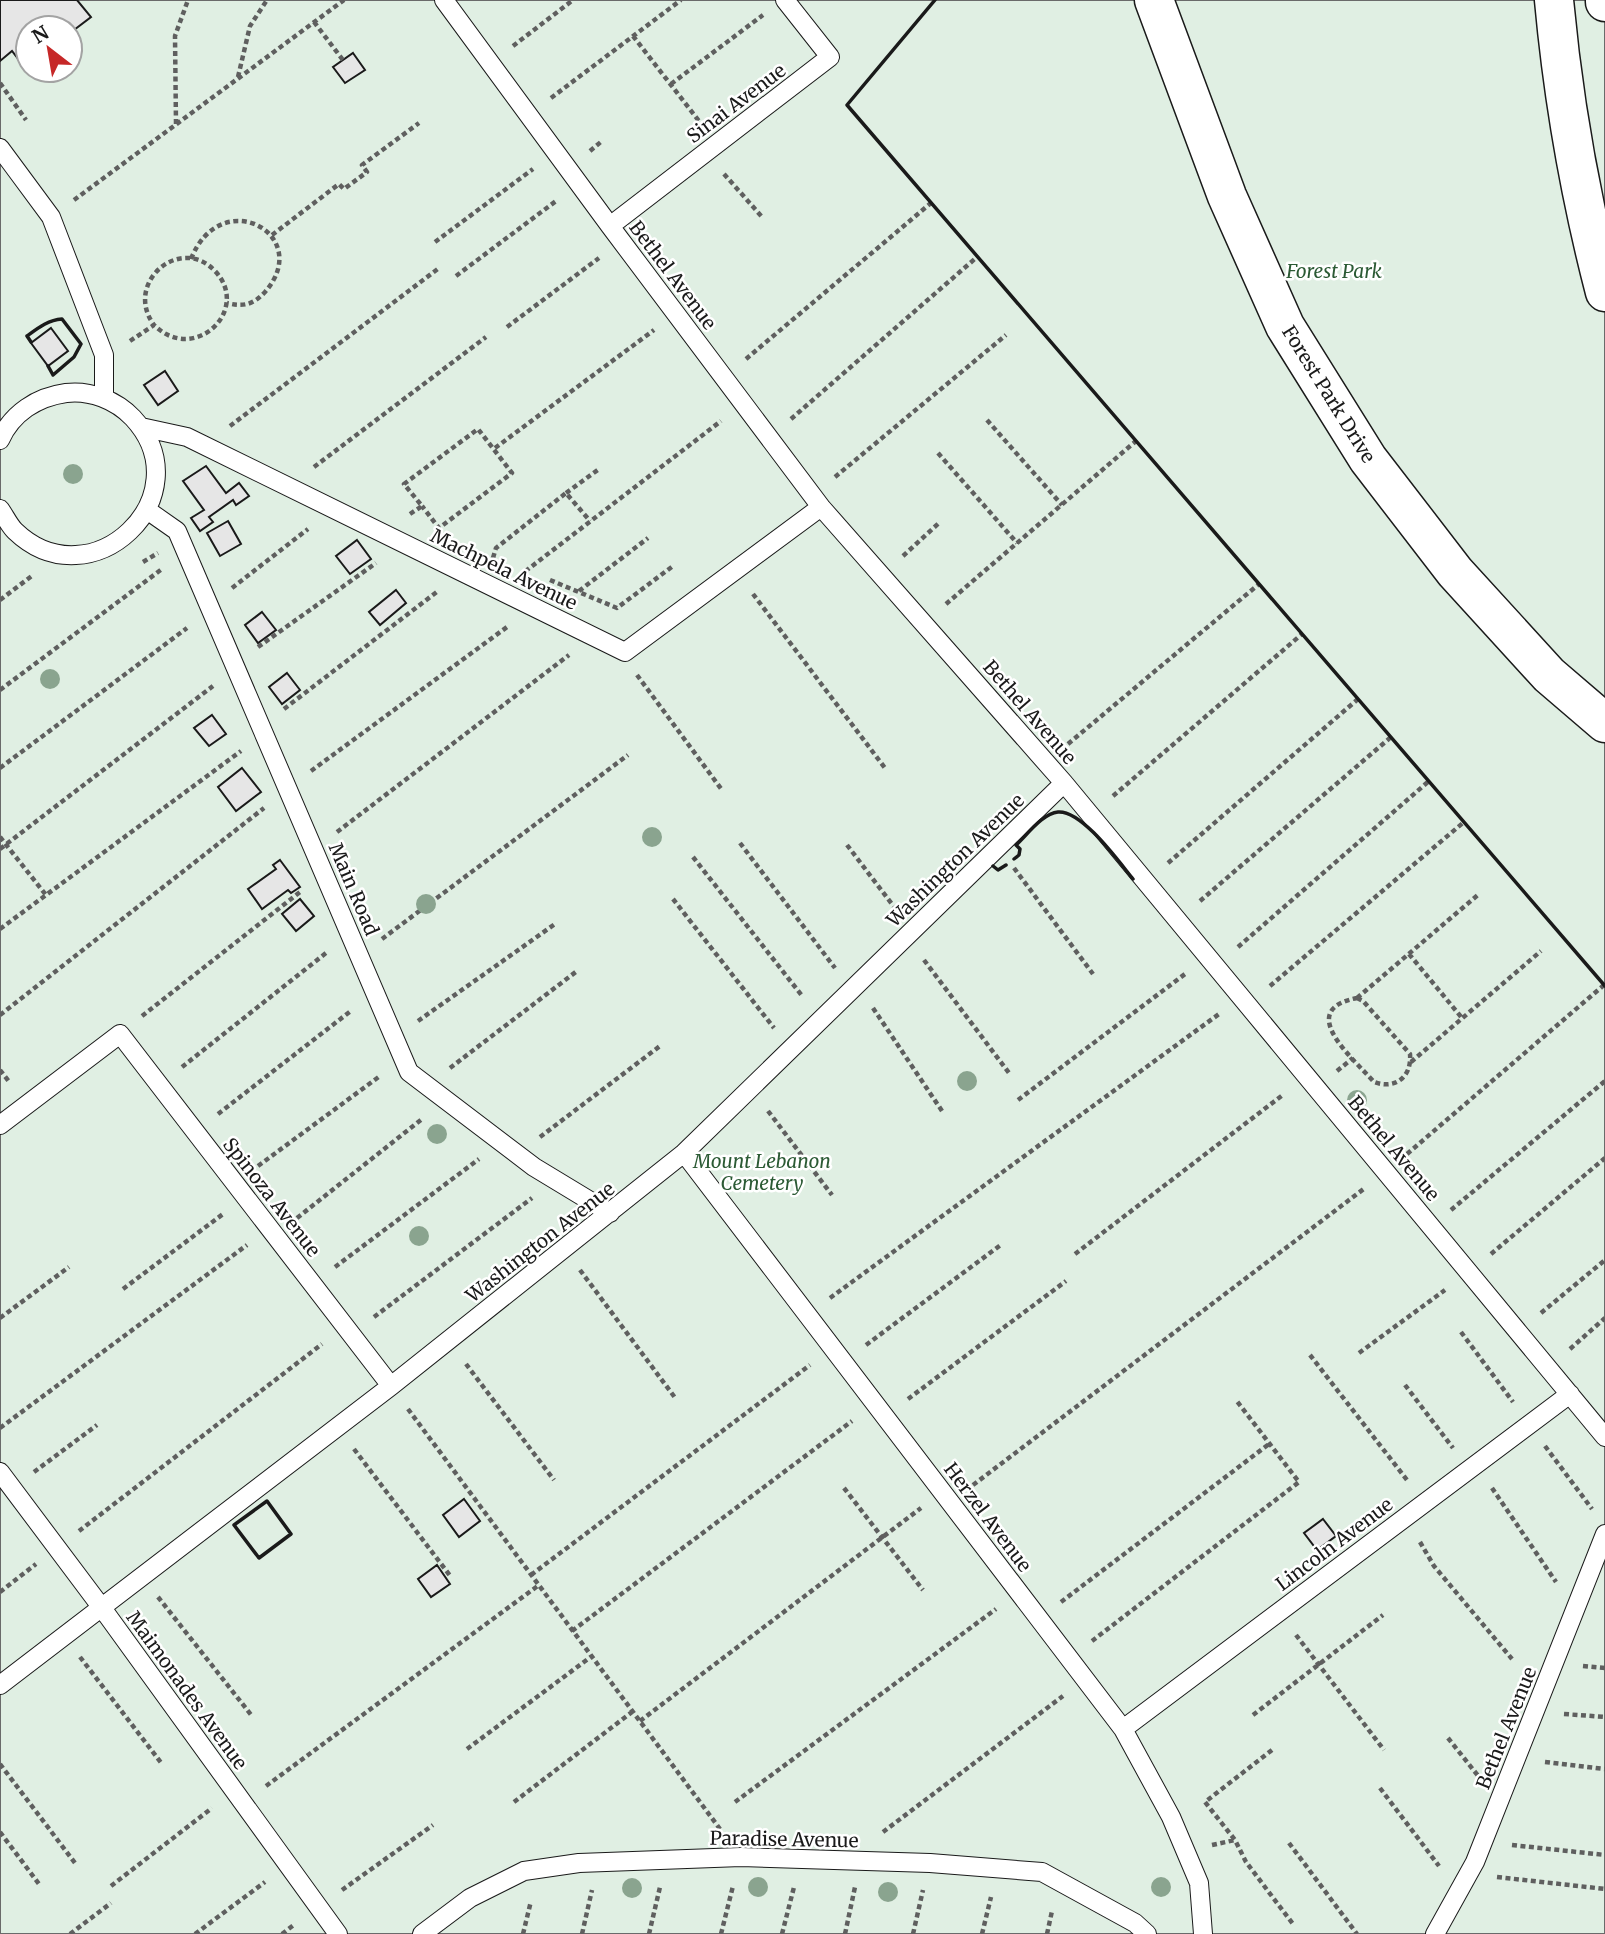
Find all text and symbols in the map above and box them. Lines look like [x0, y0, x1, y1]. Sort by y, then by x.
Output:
north arrow [14, 14, 84, 84]
text: N [28, 20, 53, 49]
street label: Sinai Avenue [682, 58, 790, 148]
street label: Bethel Avenue [624, 216, 722, 334]
park label: Forest Park [1285, 259, 1382, 283]
street label: Forest Park Drive [1277, 321, 1381, 467]
street label: Machpela Avenue [427, 523, 581, 615]
street label: Bethel Avenue [978, 655, 1082, 769]
street label: Washington Avenue [880, 788, 1029, 933]
street label: Main Road [324, 839, 384, 939]
street label: Bethel Avenue [1343, 1091, 1445, 1206]
street label: Spinoza Avenue [218, 1133, 326, 1261]
park label: Mount Lebanon Cemetery [692, 1149, 831, 1195]
street label: Washington Avenue [460, 1176, 619, 1308]
street label: Herzel Avenue [939, 1458, 1037, 1576]
street label: Lincoln Avenue [1271, 1492, 1397, 1596]
street label: Maimonades Avenue [121, 1606, 253, 1774]
street label: Bethel Avenue [1471, 1663, 1542, 1793]
street label: Paradise Avenue [709, 1826, 859, 1852]

